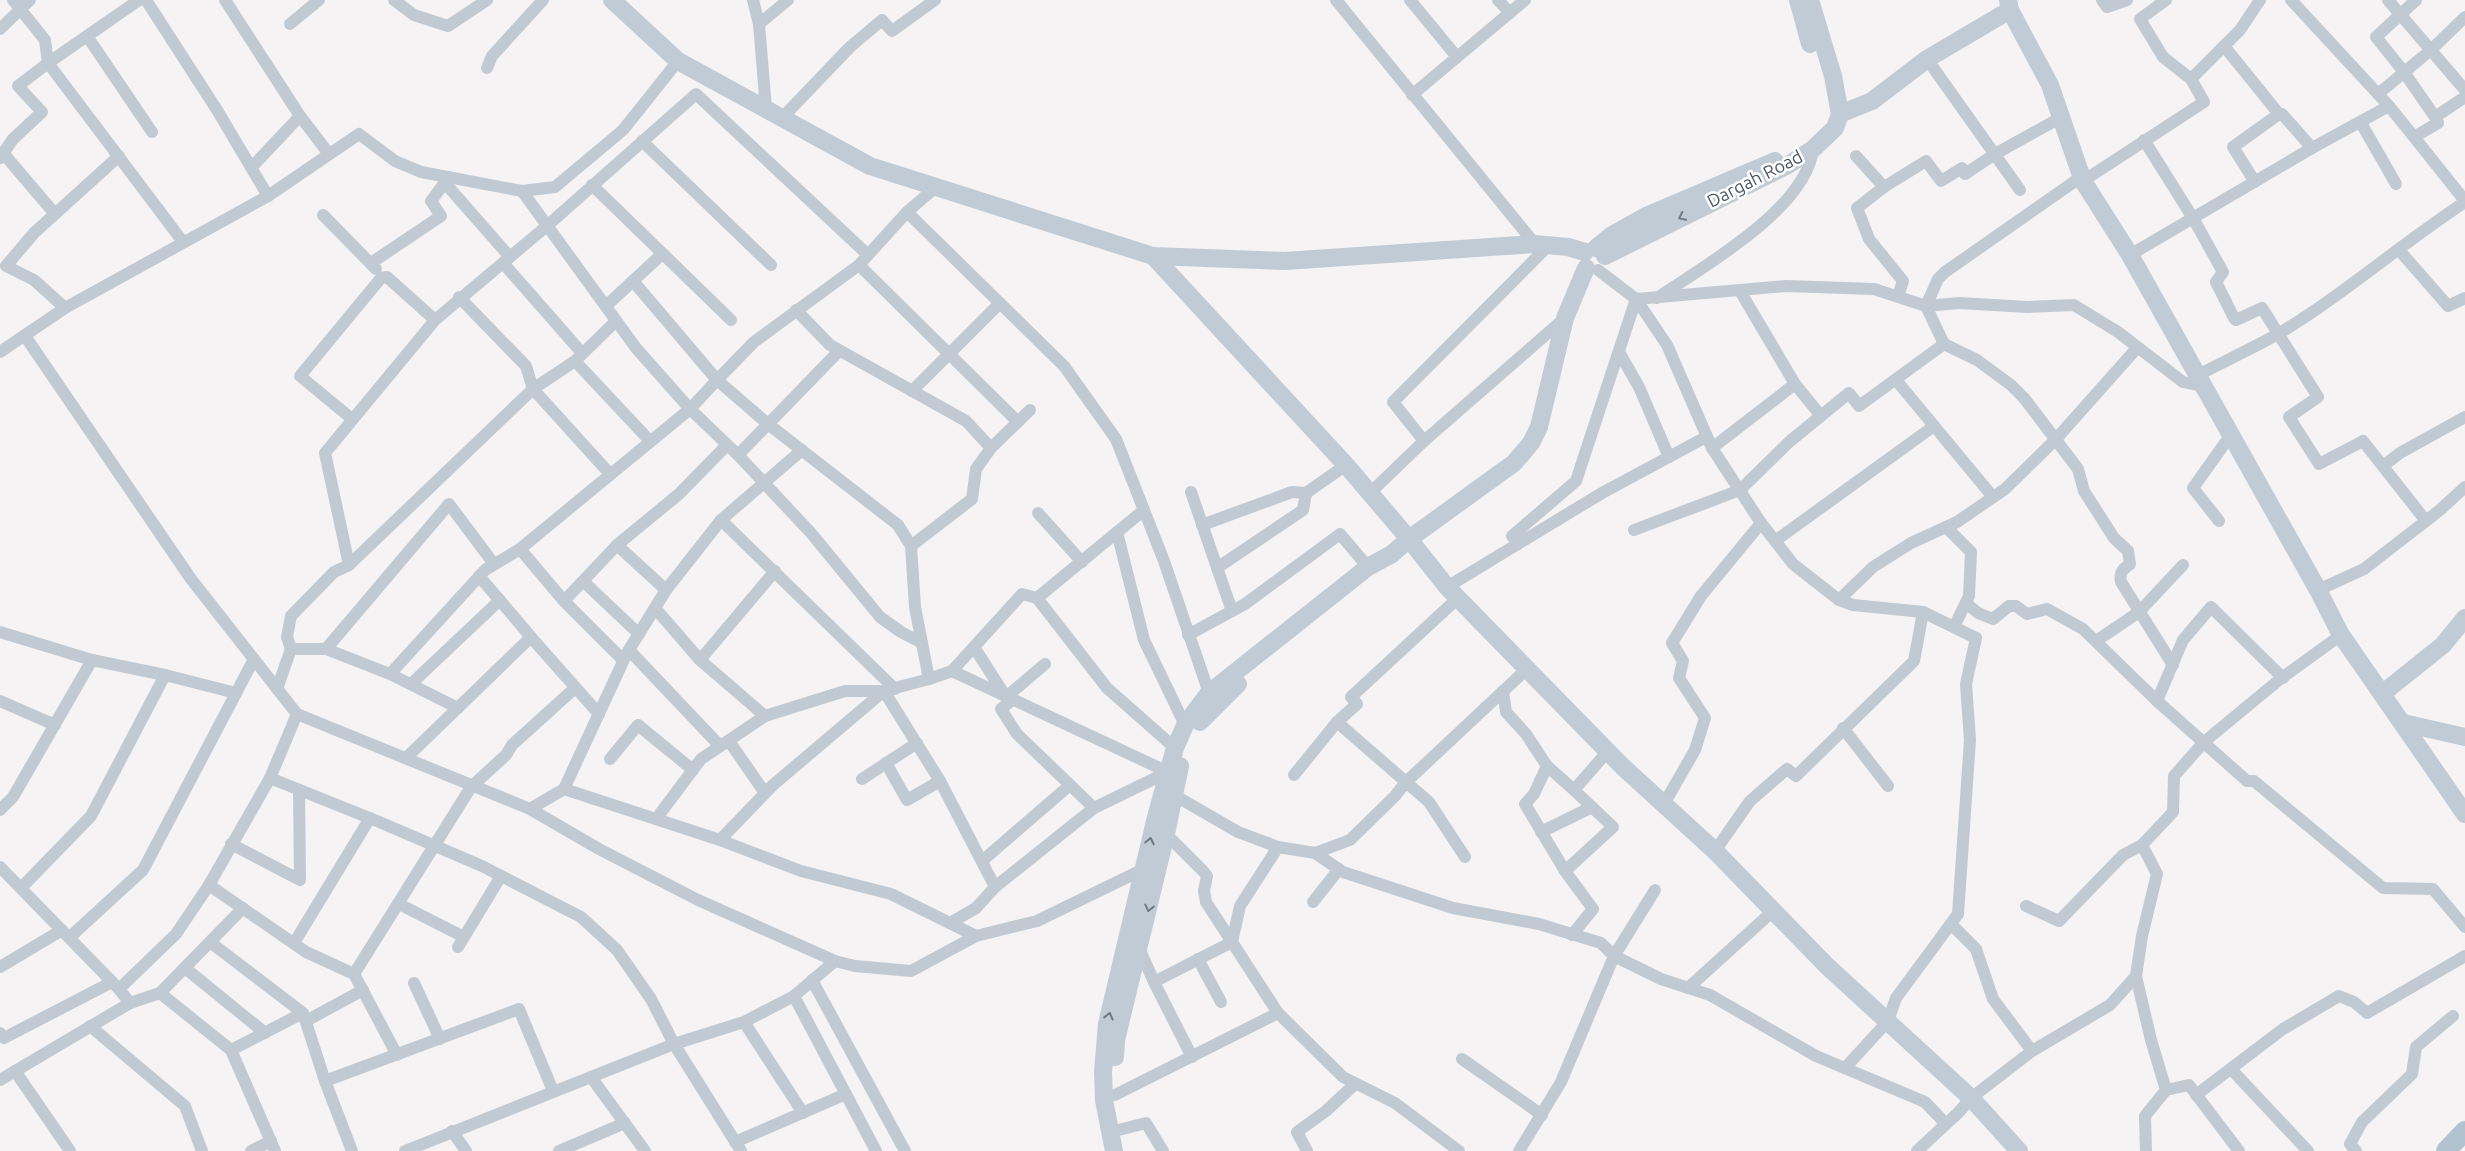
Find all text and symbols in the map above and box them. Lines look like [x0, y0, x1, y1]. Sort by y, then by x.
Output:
street label: Dargah Road [1704, 146, 1806, 211]
one-way arrow [1678, 211, 1687, 221]
one-way arrow [1144, 836, 1155, 845]
one-way arrow [1144, 903, 1154, 911]
one-way arrow [1103, 1012, 1113, 1021]

